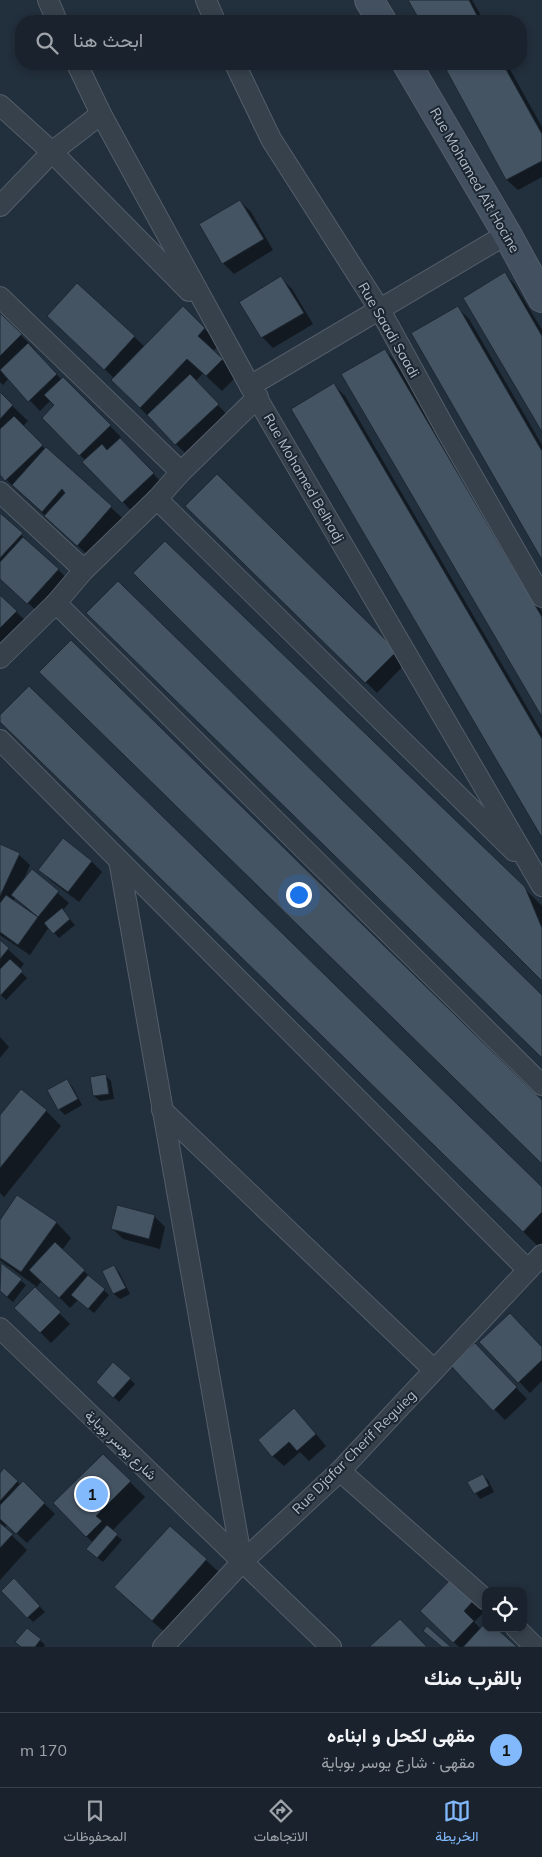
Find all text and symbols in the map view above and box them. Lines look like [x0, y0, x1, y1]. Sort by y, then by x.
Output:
search box [15, 15, 527, 70]
text: ابحث هنا [73, 28, 143, 52]
icon: search [33, 29, 61, 57]
street label: Rue Mohamed Ait Hocine [426, 104, 524, 256]
street label: Rue Saadi Saadi [354, 279, 424, 381]
street label: Rue Mohamed Belhadj [260, 410, 348, 546]
your location [286, 882, 312, 908]
street label: Rue Djafar Cherif Reguieg [288, 1386, 420, 1518]
street label: شارع يوسر بوباية [80, 1406, 161, 1485]
pin: 1 [76, 1475, 108, 1513]
map controls [482, 1587, 527, 1632]
button: locate [482, 1587, 527, 1632]
text: بالقرب منك [424, 1664, 522, 1690]
text: مقهى لكحل و ابناءه [327, 1723, 475, 1747]
text: 170 m [20, 1740, 67, 1760]
text: 1 [501, 1740, 511, 1760]
text: مقهى · شارع يوسر بوباية [321, 1752, 475, 1772]
tab: المحفوظات [64, 1797, 127, 1849]
tab: الاتجاهات [254, 1797, 308, 1849]
tab: الخريطة [435, 1797, 478, 1849]

